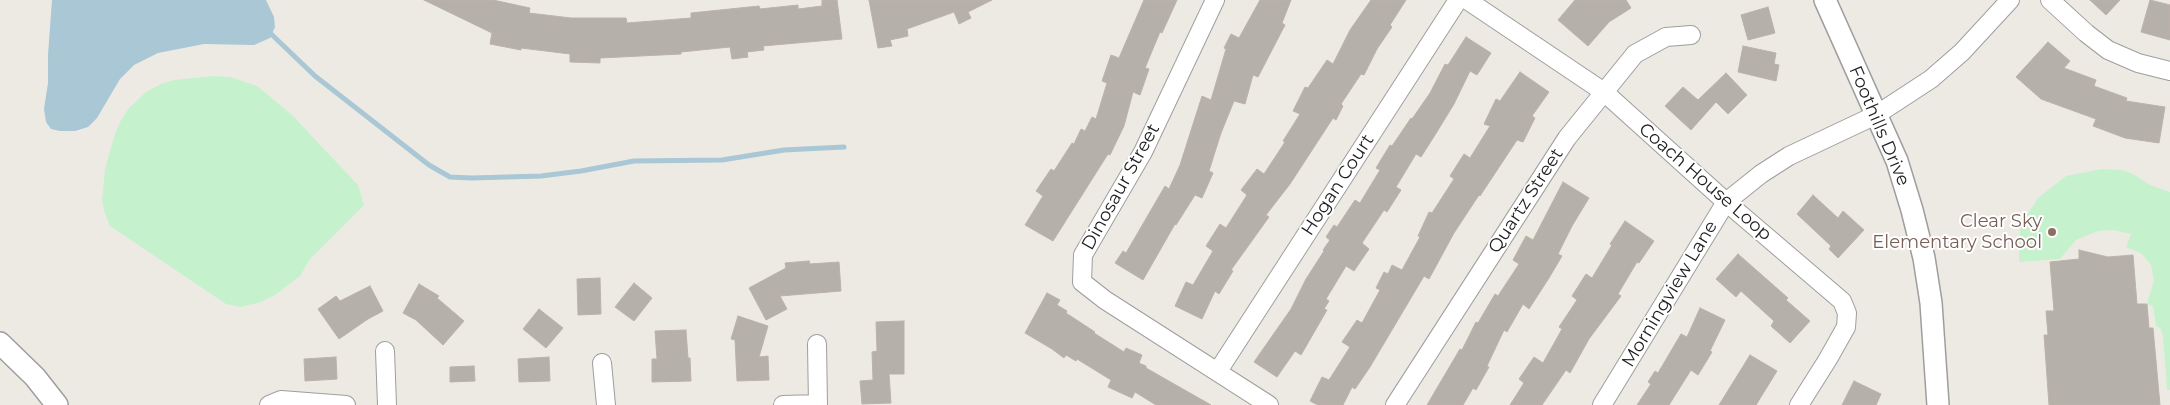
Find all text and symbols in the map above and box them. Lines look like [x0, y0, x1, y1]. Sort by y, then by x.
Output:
street label: Foothills Drive [1844, 63, 1914, 189]
street label: Coach House Loop [1634, 119, 1776, 245]
street label: Dinosaur Street [1077, 120, 1165, 254]
street label: Hogan Court [1297, 130, 1379, 240]
street label: Quartz Street [1484, 144, 1568, 258]
place label: Clear Sky Elementary School [1872, 211, 2042, 253]
street label: Morningview Lane [1618, 217, 1722, 371]
marker: Clear Sky Elementary School [2046, 226, 2058, 238]

